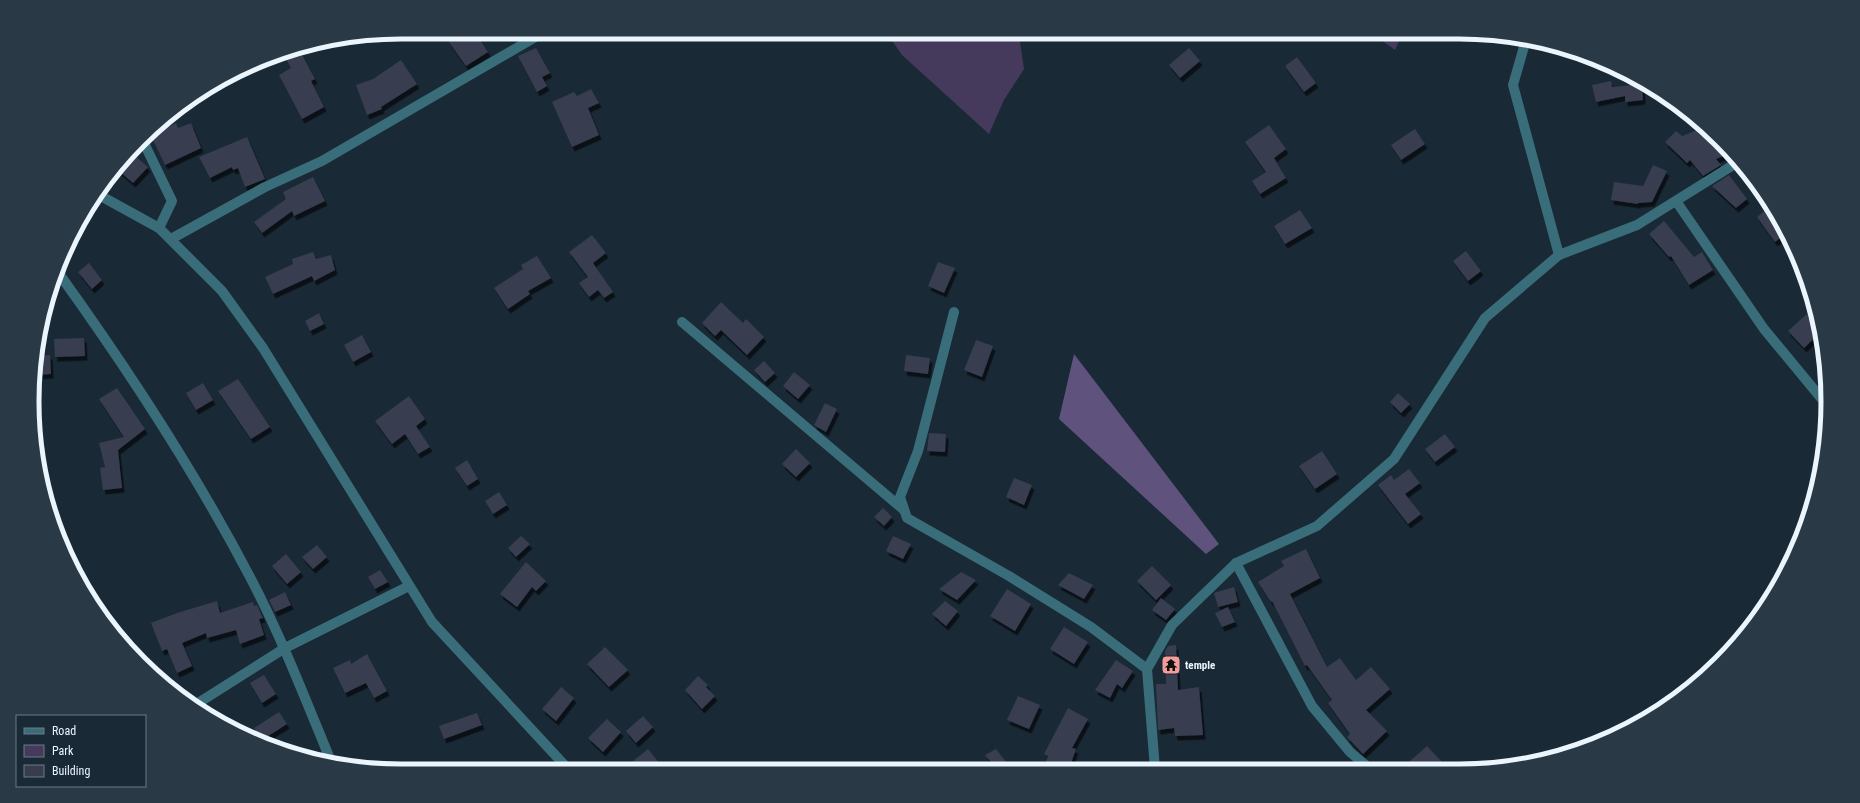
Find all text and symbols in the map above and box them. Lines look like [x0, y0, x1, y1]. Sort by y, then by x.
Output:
temple icon: temple [1160, 654, 1182, 676]
place label: temple [1185, 659, 1215, 672]
legend [16, 715, 146, 787]
text: Road [52, 724, 76, 738]
text: Park [52, 744, 74, 758]
text: Building [52, 764, 90, 778]

